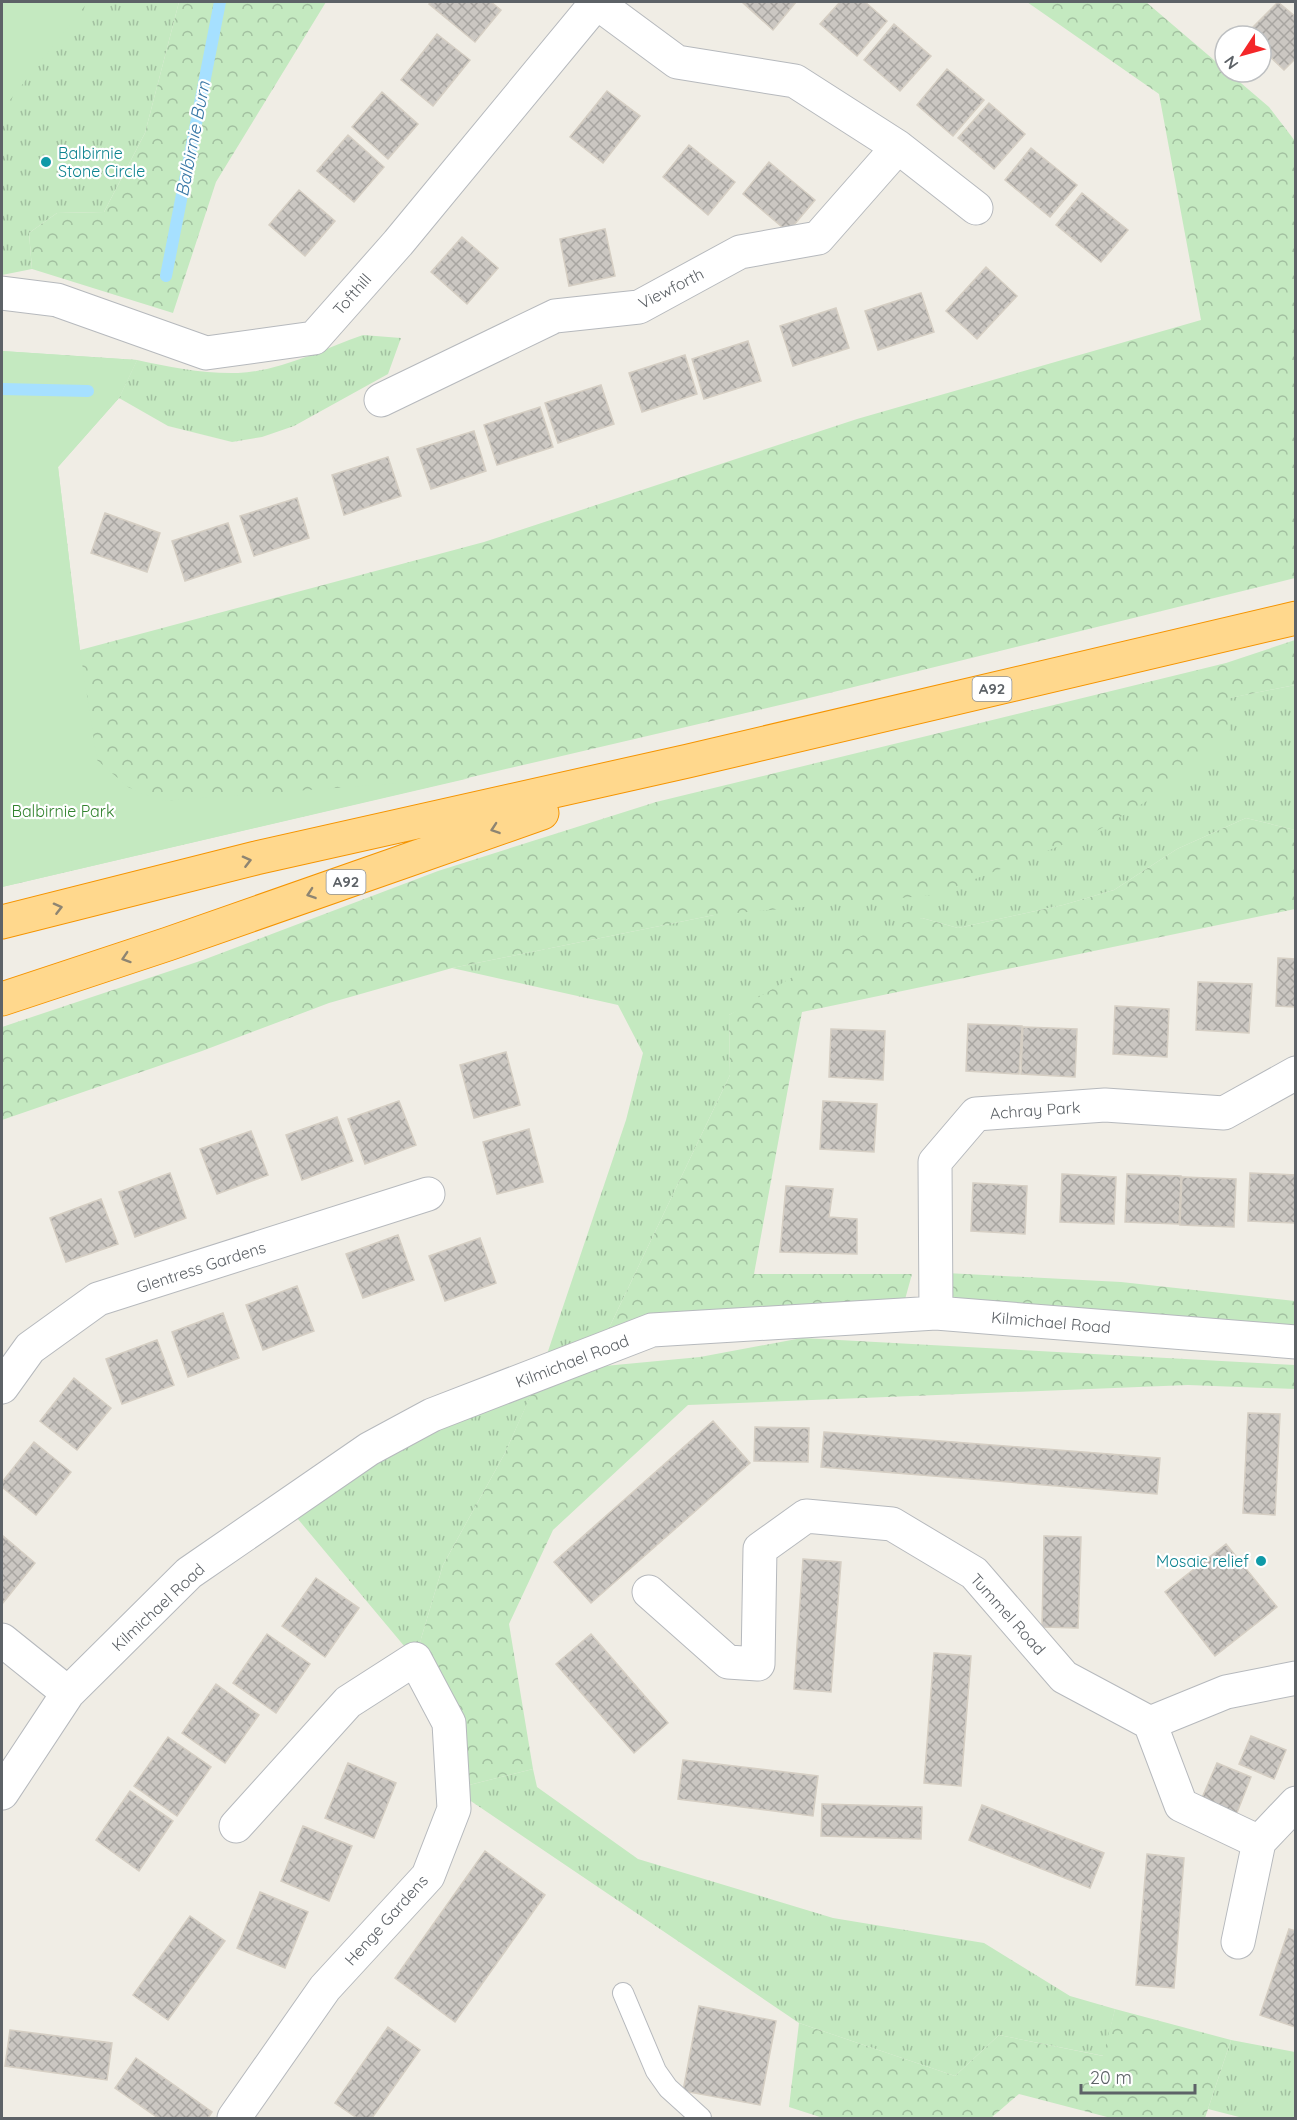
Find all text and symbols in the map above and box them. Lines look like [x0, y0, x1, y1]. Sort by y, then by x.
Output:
north arrow [1213, 24, 1273, 84]
text: N [1219, 52, 1242, 73]
water label: Balbirnie Burn [170, 79, 215, 199]
place label: Balbirnie Stone Circle [58, 143, 145, 181]
marker: Balbirnie Stone Circle [39, 155, 53, 169]
street label: Viewforth [635, 263, 707, 313]
street label: Tofthill [329, 269, 375, 319]
road number: A92 [972, 677, 1012, 701]
park label: Balbirnie Park [11, 801, 115, 821]
one-way arrow [490, 822, 500, 835]
one-way arrow [242, 855, 252, 868]
road number: A92 [326, 870, 366, 894]
one-way arrow [306, 887, 316, 900]
one-way arrow [53, 902, 63, 915]
one-way arrow [121, 951, 132, 963]
street label: Achray Park [989, 1097, 1081, 1123]
street label: Glentress Gardens [134, 1237, 268, 1297]
street label: Kilmichael Road [990, 1307, 1112, 1337]
street label: Kilmichael Road [513, 1330, 631, 1392]
place label: Mosaic relief [1156, 1551, 1249, 1571]
marker: Mosaic relief [1254, 1554, 1268, 1568]
street label: Kilmichael Road [107, 1559, 209, 1655]
street label: Tummel Road [966, 1569, 1050, 1659]
street label: Henge Gardens [340, 1870, 432, 1970]
scale bar [1081, 2057, 1195, 2095]
text: 20 m [1090, 2066, 1132, 2089]

